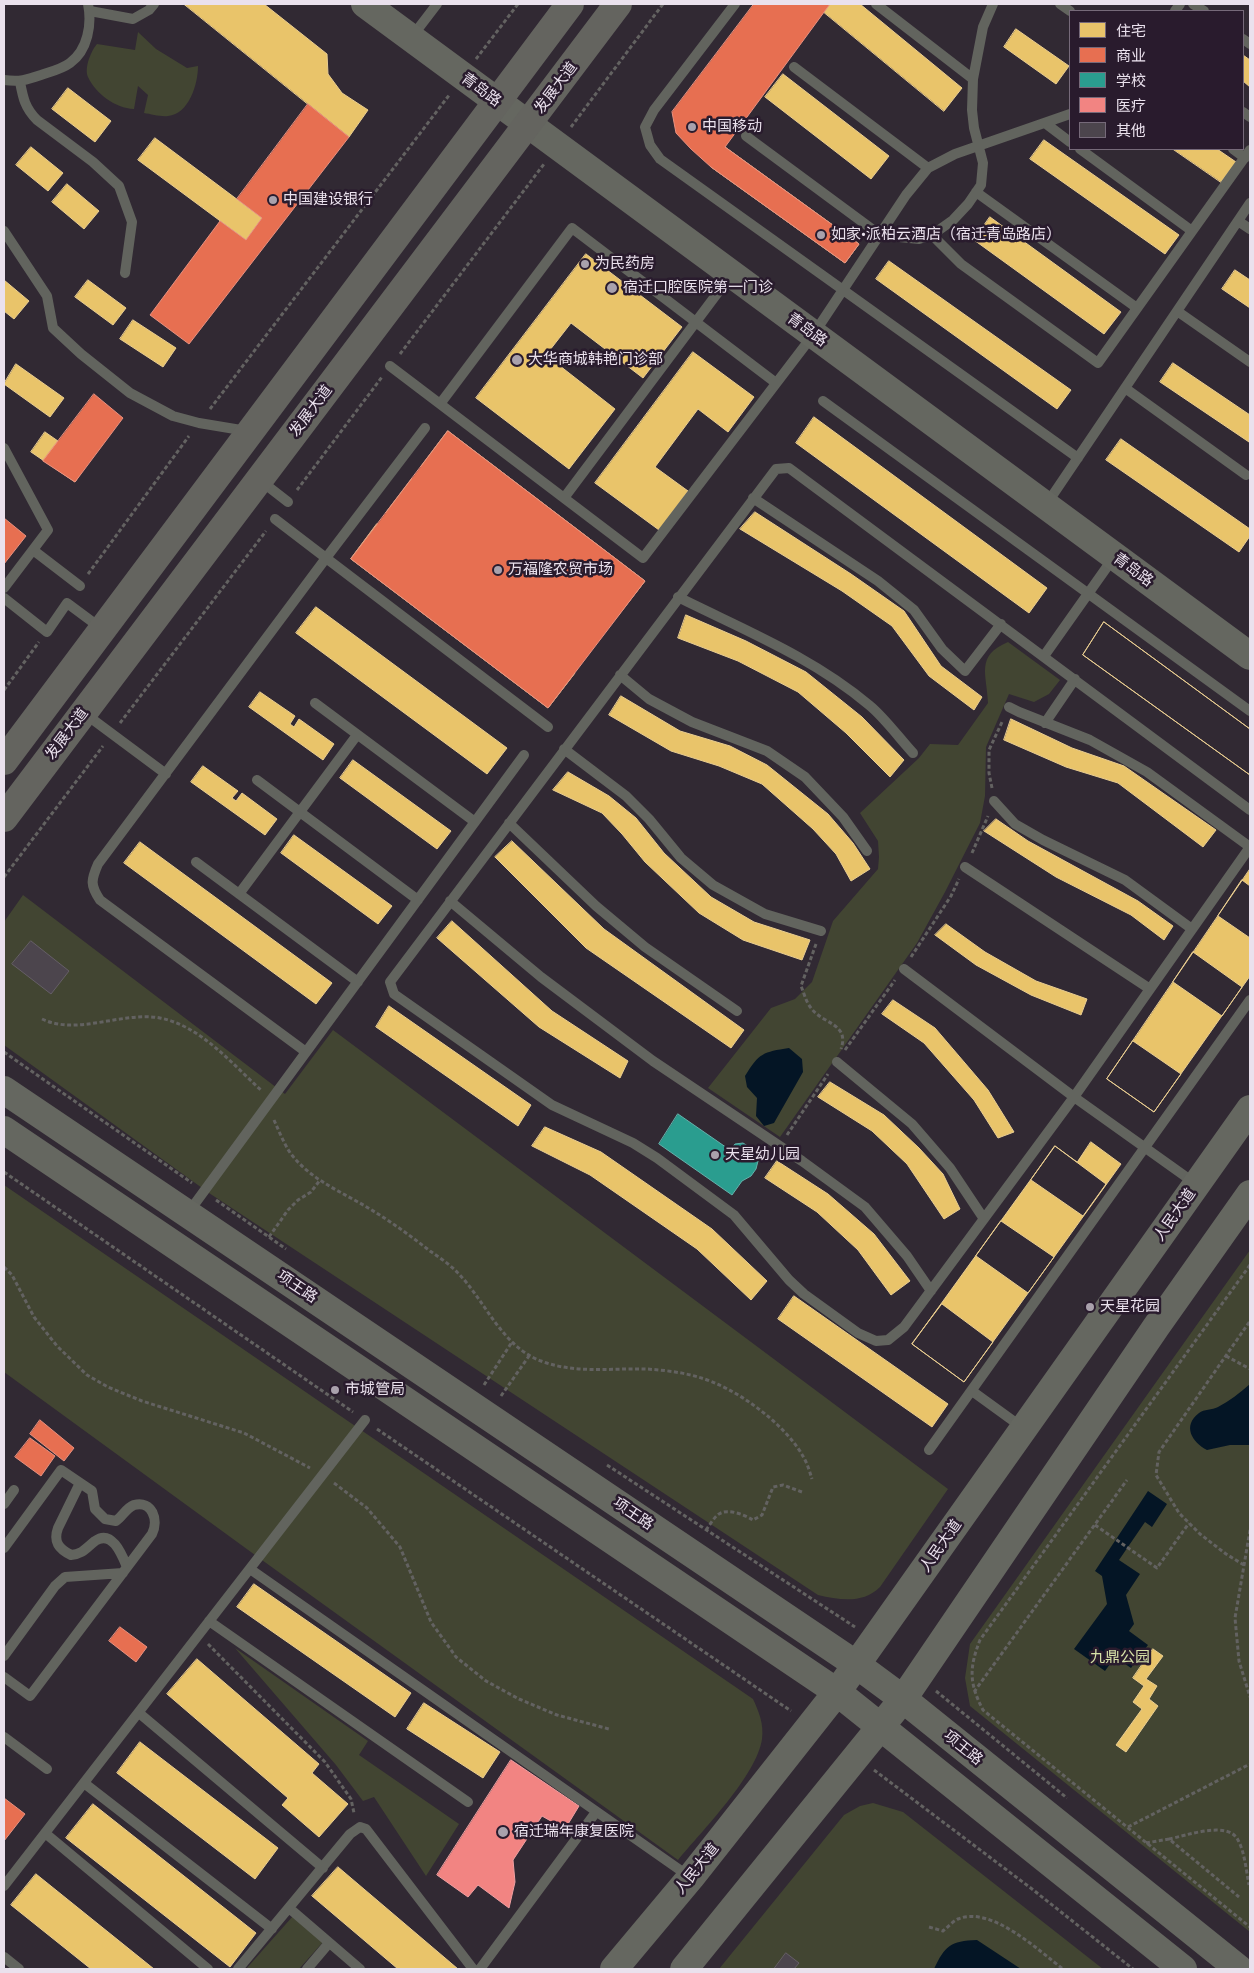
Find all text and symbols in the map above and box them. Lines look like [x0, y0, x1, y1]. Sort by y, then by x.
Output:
legend [1069, 10, 1244, 150]
text: 住宅 [1116, 22, 1146, 40]
text: 商业 [1116, 47, 1146, 65]
street label: 发展大道 [531, 59, 581, 117]
street label: 青岛路 [458, 69, 504, 111]
text: 学校 [1116, 72, 1146, 90]
text: 医疗 [1116, 97, 1146, 115]
place label: 中国移动 [702, 118, 762, 136]
marker: 中国移动 [686, 121, 698, 133]
text: 其他 [1116, 122, 1146, 140]
place label: 中国建设银行 [283, 191, 373, 209]
marker: 中国建设银行 [267, 194, 279, 206]
place label: 如家·派柏云酒店（宿迁青岛路店） [831, 226, 1061, 244]
marker: 如家·派柏云酒店（宿迁青岛路店） [815, 229, 827, 241]
place label: 为民药房 [595, 255, 655, 273]
marker: 为民药房 [579, 258, 591, 270]
place label: 宿迁口腔医院第一门诊 [623, 279, 773, 297]
marker: 宿迁口腔医院第一门诊 [605, 281, 619, 295]
street label: 青岛路 [784, 309, 830, 351]
place label: 大华商城韩艳门诊部 [528, 351, 663, 369]
marker: 大华商城韩艳门诊部 [510, 353, 524, 367]
street label: 发展大道 [286, 382, 336, 440]
street label: 青岛路 [1110, 549, 1156, 591]
place label: 万福隆农贸市场 [508, 561, 613, 579]
marker: 万福隆农贸市场 [492, 564, 504, 576]
street label: 发展大道 [42, 705, 92, 763]
place label: 天星幼儿园 [725, 1146, 800, 1164]
marker: 天星幼儿园 [709, 1149, 721, 1161]
street label: 人民大道 [1150, 1185, 1200, 1245]
street label: 项王路 [273, 1267, 321, 1307]
place label: 天星花园 [1100, 1298, 1160, 1316]
marker: 天星花园 [1084, 1301, 1096, 1313]
place label: 市城管局 [345, 1381, 405, 1399]
marker: 市城管局 [329, 1384, 341, 1396]
street label: 项王路 [609, 1494, 657, 1534]
street label: 人民大道 [916, 1516, 966, 1576]
park label: 九鼎公园 [1090, 1649, 1150, 1667]
street label: 项王路 [940, 1727, 986, 1769]
place label: 宿迁瑞年康复医院 [514, 1823, 634, 1841]
marker: 宿迁瑞年康复医院 [496, 1825, 510, 1839]
street label: 人民大道 [671, 1840, 723, 1898]

